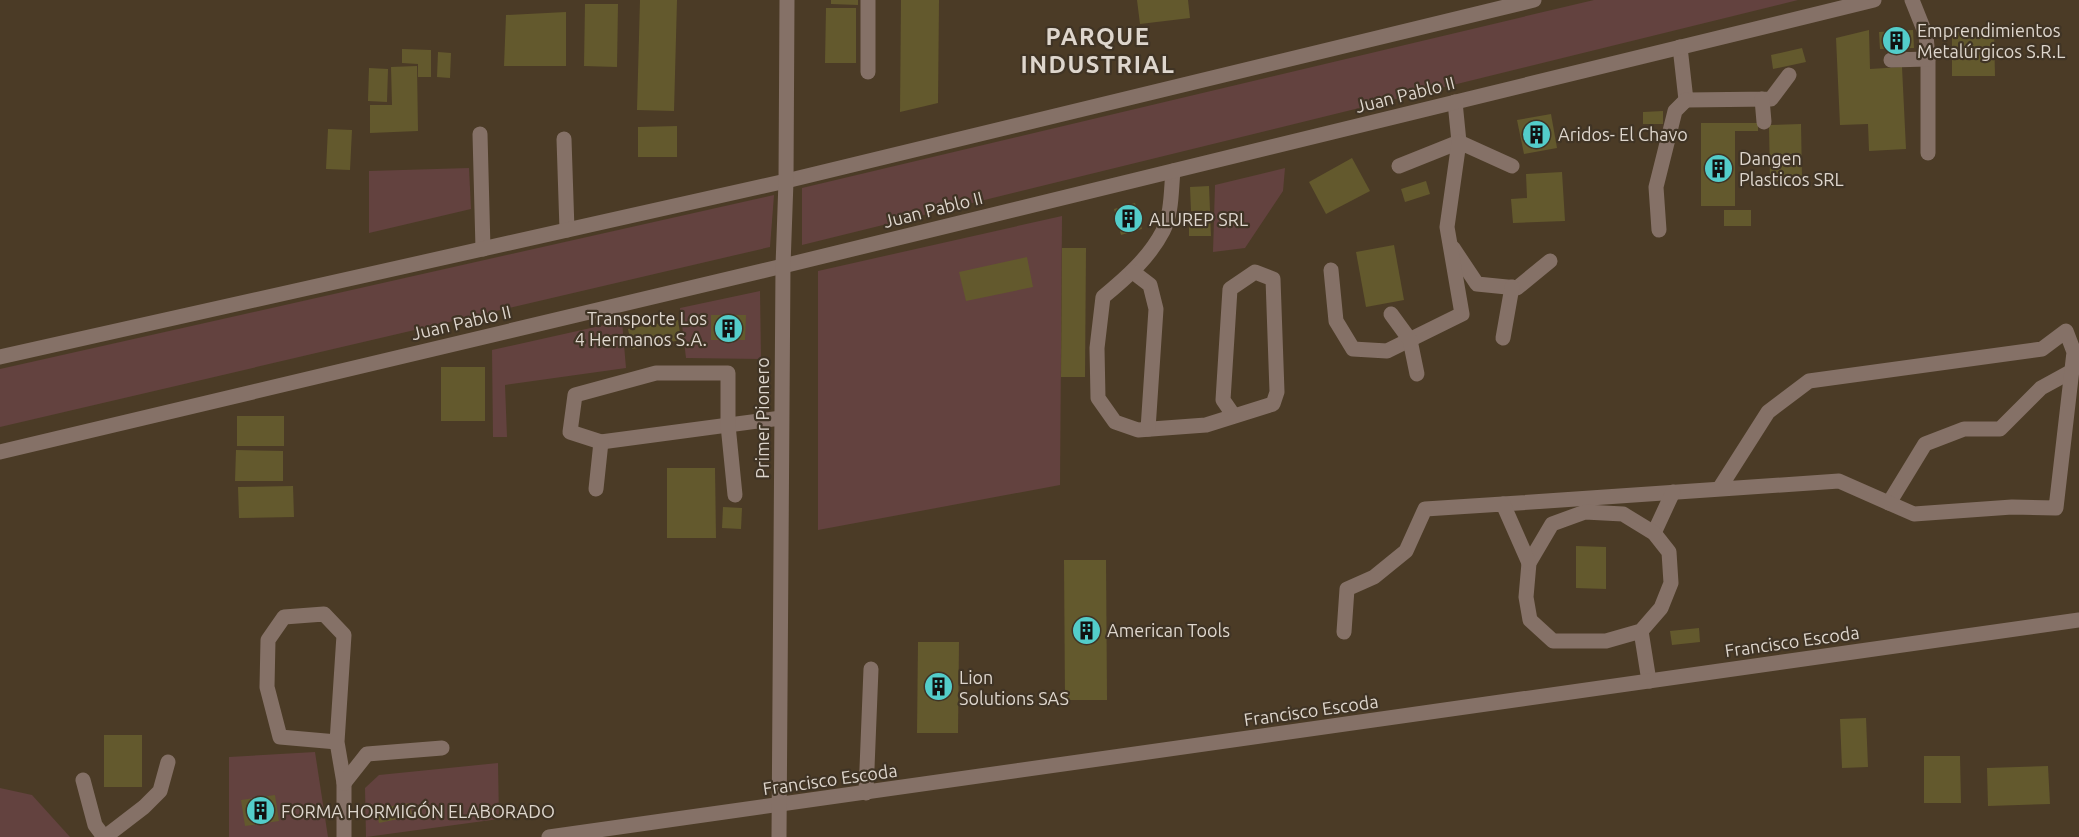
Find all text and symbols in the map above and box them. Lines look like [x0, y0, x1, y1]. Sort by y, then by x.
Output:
place label: Emprendimientos Metalúrgicos S.R.L [1917, 20, 2065, 61]
district label: PARQUE INDUSTRIAL [1020, 23, 1176, 78]
building icon: Emprendimientos Metalúrgicos S.R.L [1880, 24, 1912, 56]
street label: Juan Pablo II [1353, 72, 1457, 116]
building icon: Aridos- El Chavo [1521, 118, 1553, 150]
place label: Aridos- El Chavo [1558, 124, 1688, 144]
place label: Dangen Plasticos SRL [1739, 148, 1844, 189]
building icon: Dangen Plasticos SRL [1702, 152, 1734, 184]
street label: Juan Pablo II [881, 187, 985, 231]
building icon: ALUREP SRL [1112, 203, 1144, 235]
place label: ALUREP SRL [1149, 209, 1248, 229]
street label: Juan Pablo II [409, 301, 513, 343]
place label: Transporte Los 4 Hermanos S.A. [575, 308, 707, 349]
building icon: Transporte Los 4 Hermanos S.A. [712, 312, 744, 344]
street label: Primer Pionero [752, 357, 772, 479]
building icon: American Tools [1070, 614, 1102, 646]
place label: American Tools [1107, 620, 1230, 640]
street label: Francisco Escoda [1723, 622, 1861, 660]
place label: Lion Solutions SAS [959, 667, 1069, 708]
building icon: Lion Solutions SAS [922, 671, 954, 703]
street label: Francisco Escoda [1242, 691, 1380, 729]
street label: Francisco Escoda [761, 760, 899, 798]
building icon: FORMA HORMIGÓN ELABORADO [244, 795, 276, 827]
place label: FORMA HORMIGÓN ELABORADO [281, 800, 555, 821]

